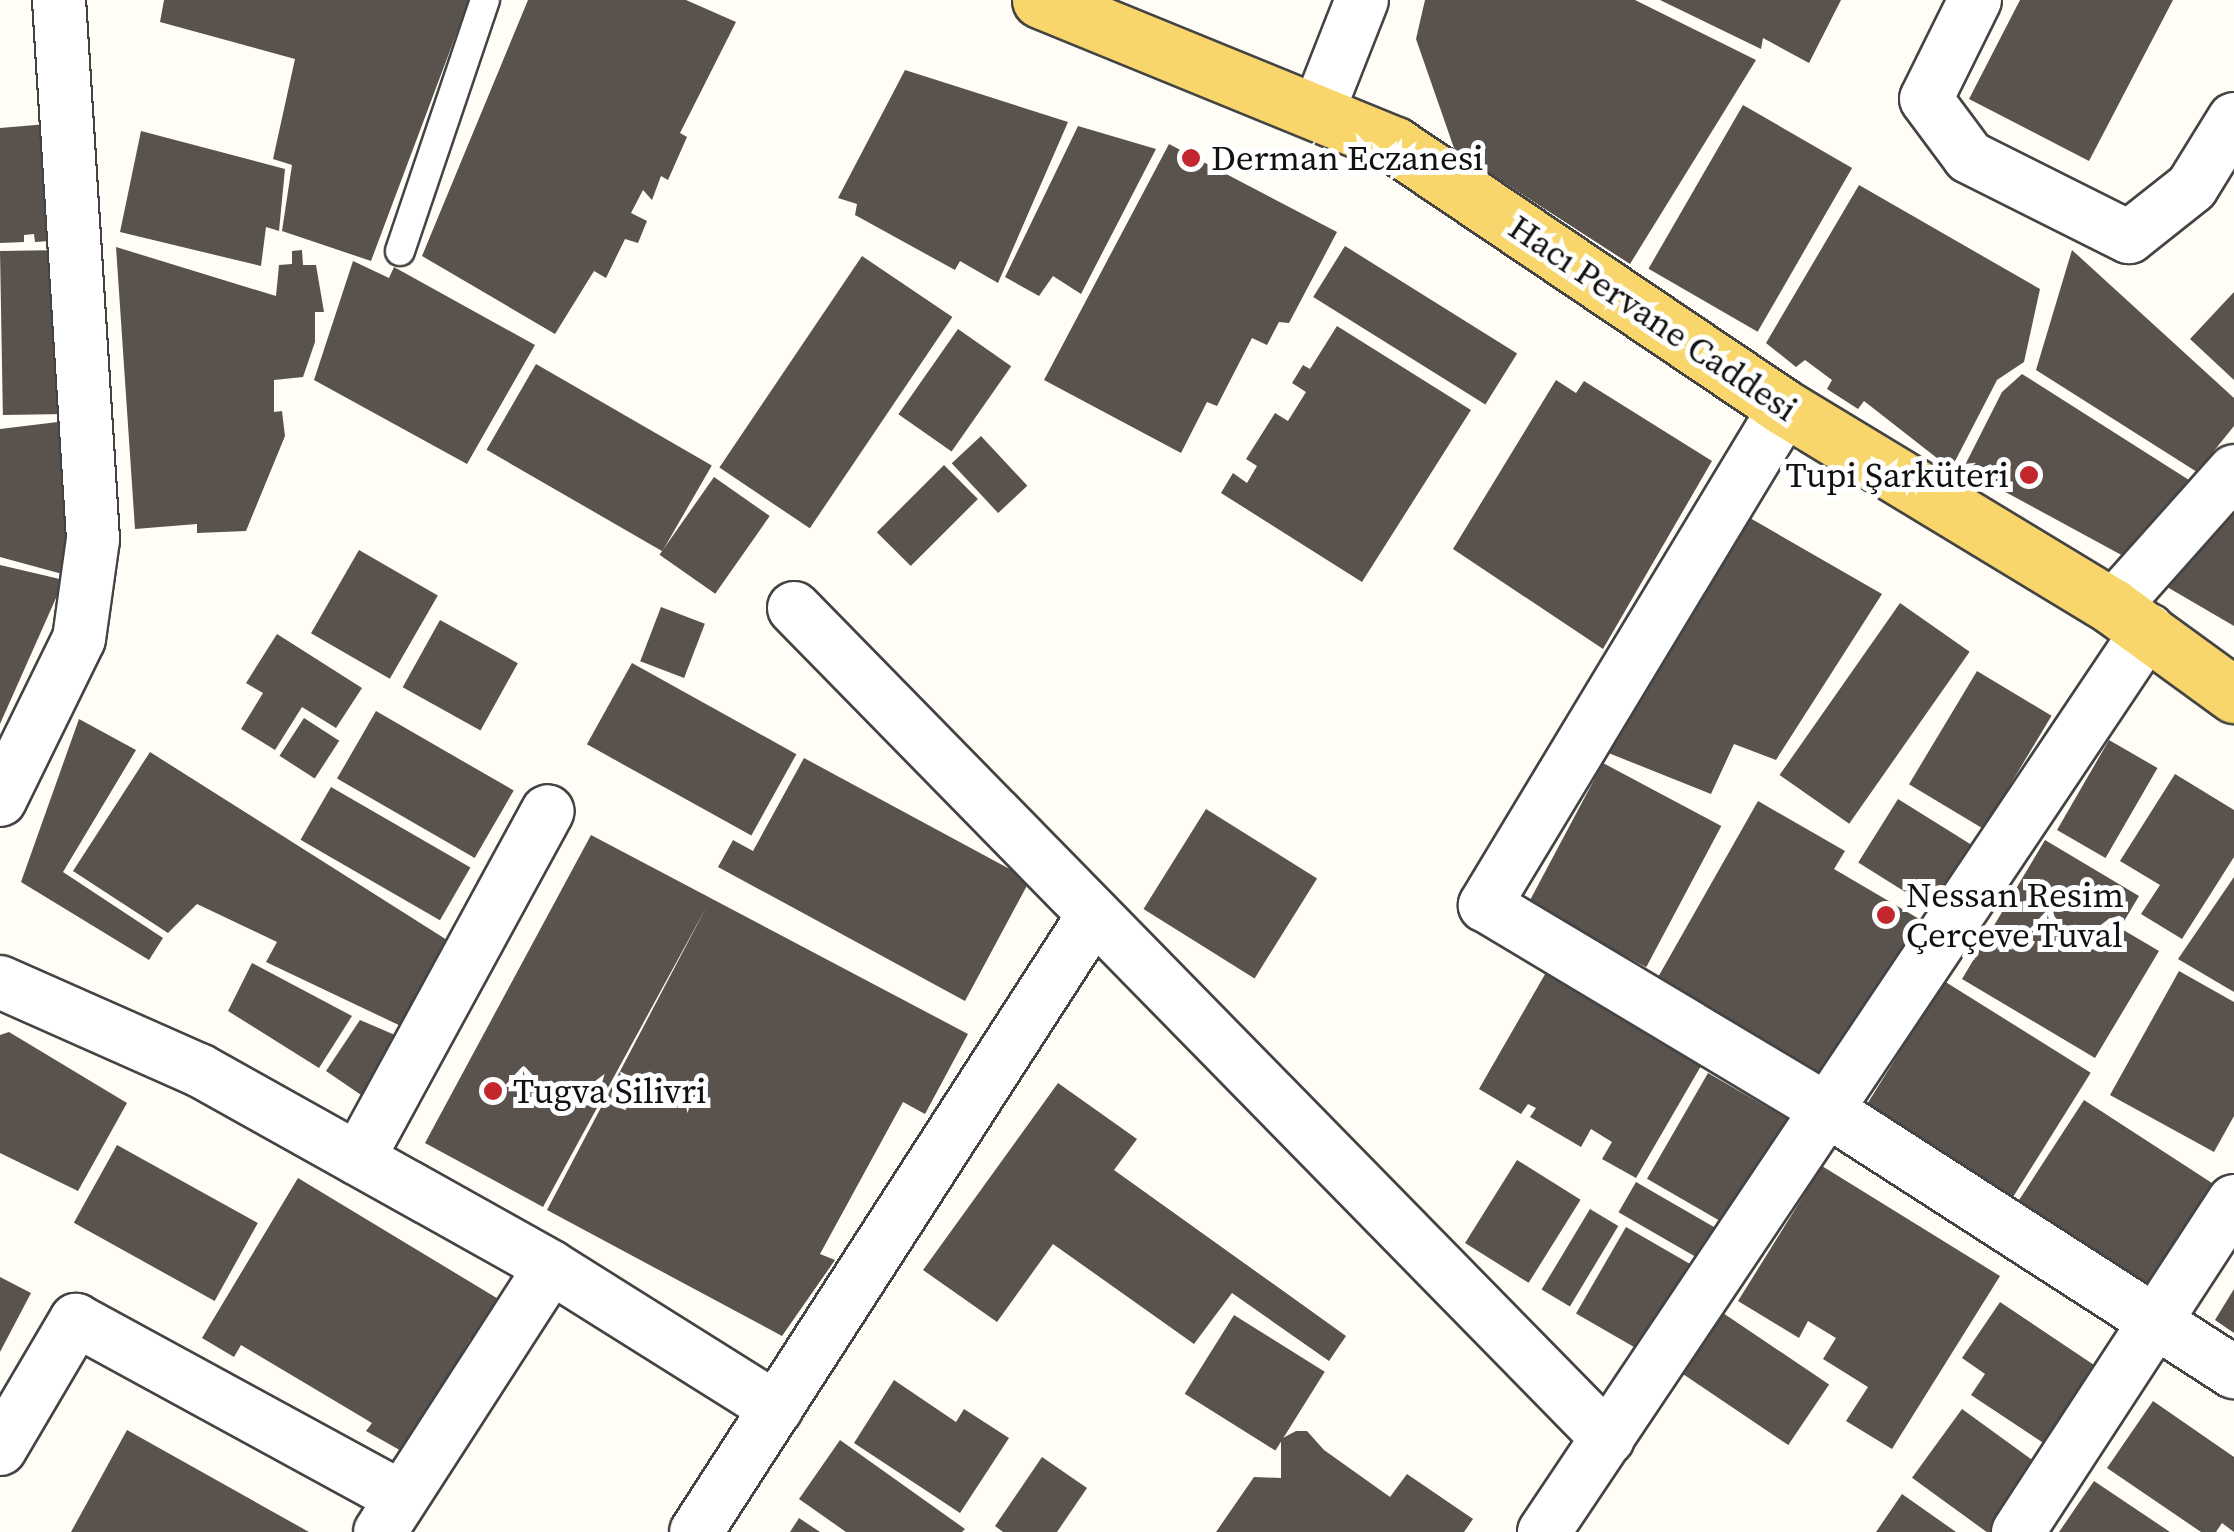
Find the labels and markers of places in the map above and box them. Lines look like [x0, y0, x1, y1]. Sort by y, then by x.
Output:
place label: Derman Eczanesi [1211, 137, 1484, 179]
marker: Derman Eczanesi [1180, 147, 1202, 169]
place label: Tupi Şarküteri [1786, 454, 2009, 496]
marker: Tupi Şarküteri [2018, 464, 2040, 486]
place label: Nessan Resim Çerçeve Tuval [1906, 874, 2124, 956]
marker: Nessan Resim Çerçeve Tuval [1875, 904, 1897, 926]
place label: Tugva Silivri [513, 1070, 706, 1112]
marker: Tugva Silivri [482, 1080, 504, 1102]

